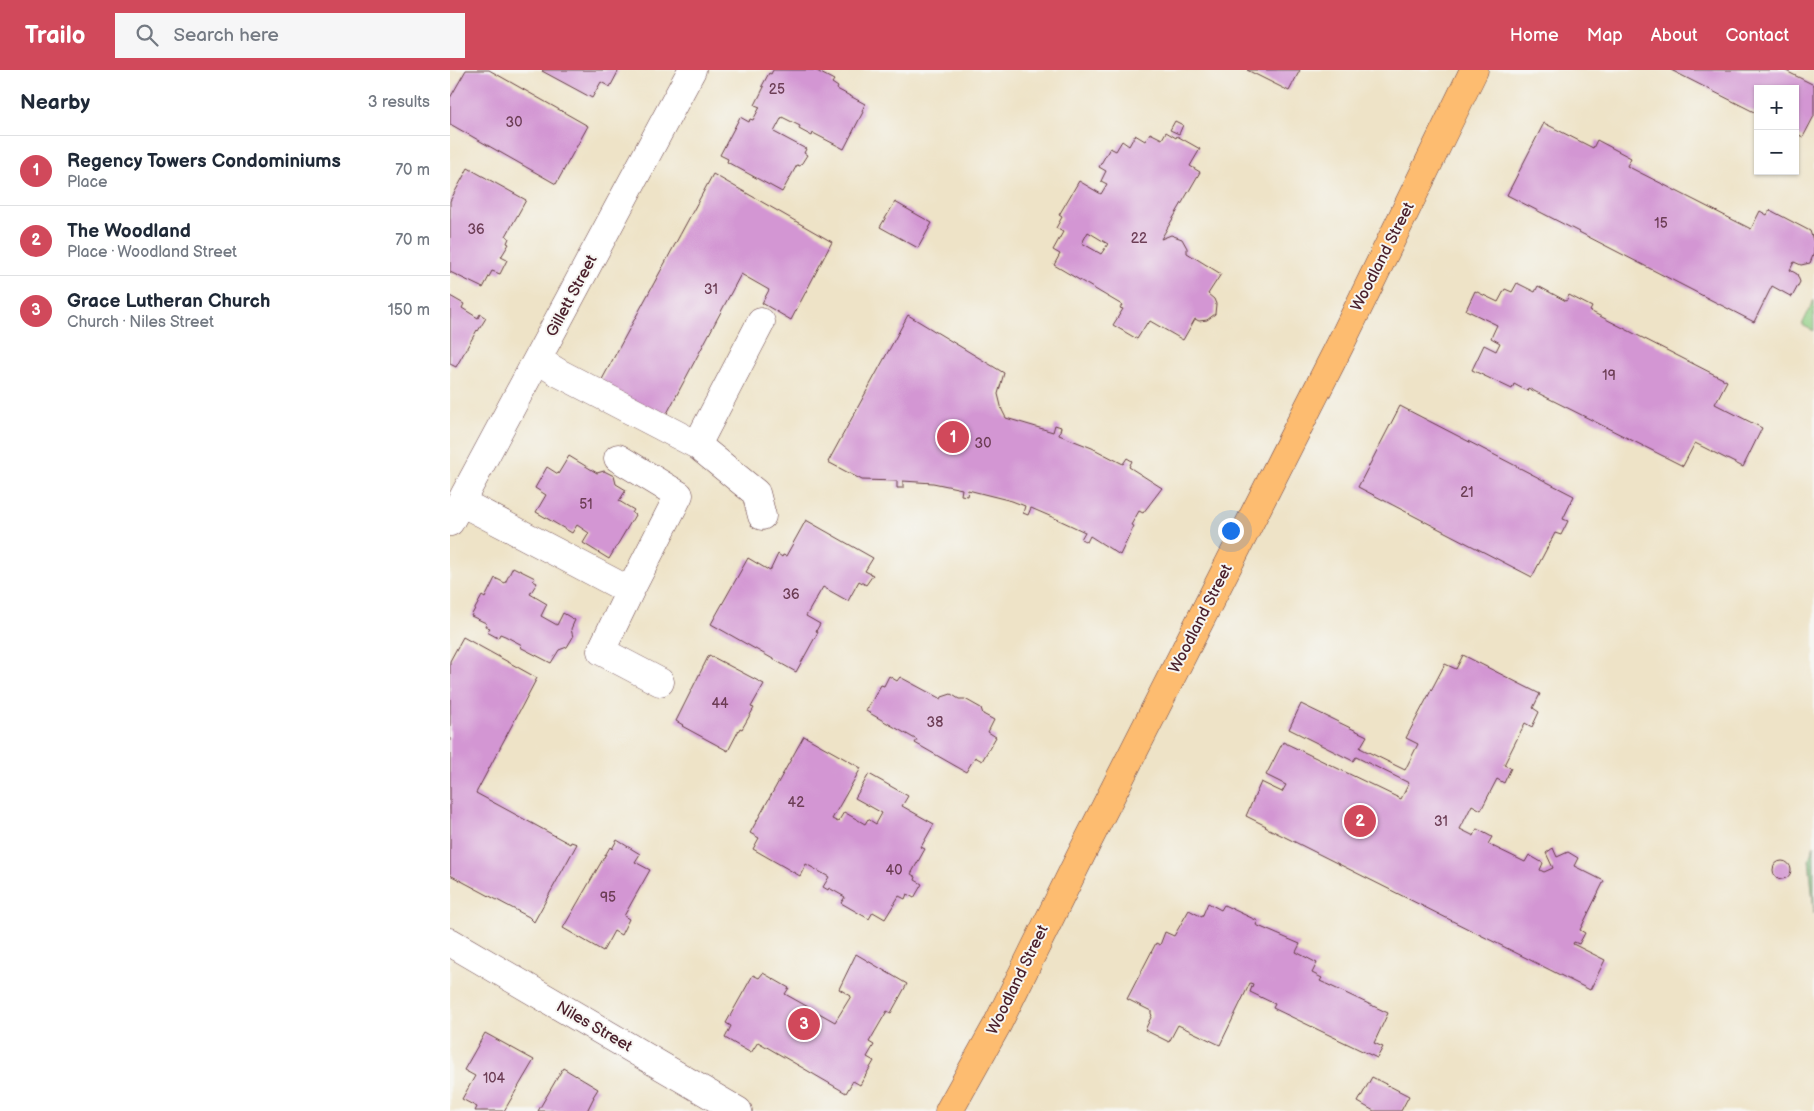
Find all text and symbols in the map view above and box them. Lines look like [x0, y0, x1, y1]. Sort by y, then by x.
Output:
search box [115, 13, 465, 58]
text: Trailo [25, 21, 85, 50]
icon: search [133, 21, 161, 49]
text: Search here [173, 24, 279, 47]
text: Home [1510, 25, 1559, 46]
text: Map [1587, 25, 1623, 46]
text: About [1651, 25, 1698, 46]
text: Contact [1726, 25, 1789, 46]
house number: 25 [769, 81, 785, 98]
map controls [1754, 85, 1799, 175]
button: + [1754, 85, 1799, 130]
text: Nearby [20, 90, 90, 115]
text: 3 results [368, 93, 430, 112]
house number: 30 [506, 114, 522, 131]
button: − [1754, 130, 1799, 175]
text: Regency Towers Condominiums [67, 150, 341, 173]
text: 1 [33, 161, 39, 180]
text: 70 m [395, 161, 430, 180]
text: Place [67, 173, 108, 192]
street label: Woodland Street [1347, 199, 1419, 315]
house number: 15 [1654, 215, 1668, 232]
text: The Woodland [67, 220, 191, 243]
house number: 36 [467, 221, 485, 238]
house number: 22 [1131, 230, 1148, 247]
text: 2 [31, 231, 41, 250]
text: 70 m [395, 231, 430, 250]
text: Place · Woodland Street [67, 243, 237, 262]
street label: Gillett Street [542, 252, 602, 340]
house number: 31 [704, 281, 718, 298]
text: Grace Lutheran Church [67, 290, 270, 313]
text: 3 [31, 301, 41, 320]
text: 150 m [388, 301, 430, 320]
text: Church · Niles Street [67, 313, 214, 332]
house number: 19 [1602, 367, 1616, 384]
pin: 1 [937, 418, 969, 456]
house number: 30 [975, 435, 991, 452]
house number: 21 [1460, 484, 1474, 501]
house number: 51 [579, 496, 593, 513]
your location [1218, 518, 1244, 544]
street label: Woodland Street [1165, 561, 1237, 677]
house number: 36 [782, 586, 800, 603]
house number: 44 [711, 695, 729, 712]
house number: 38 [927, 714, 943, 731]
house number: 42 [788, 794, 805, 811]
pin: 2 [1344, 802, 1376, 840]
house number: 31 [1434, 813, 1448, 830]
house number: 40 [886, 862, 902, 879]
house number: 95 [600, 889, 616, 906]
street label: Woodland Street [983, 922, 1053, 1038]
street label: Niles Street [553, 998, 635, 1056]
pin: 3 [788, 1005, 820, 1043]
house number: 104 [483, 1070, 506, 1087]

